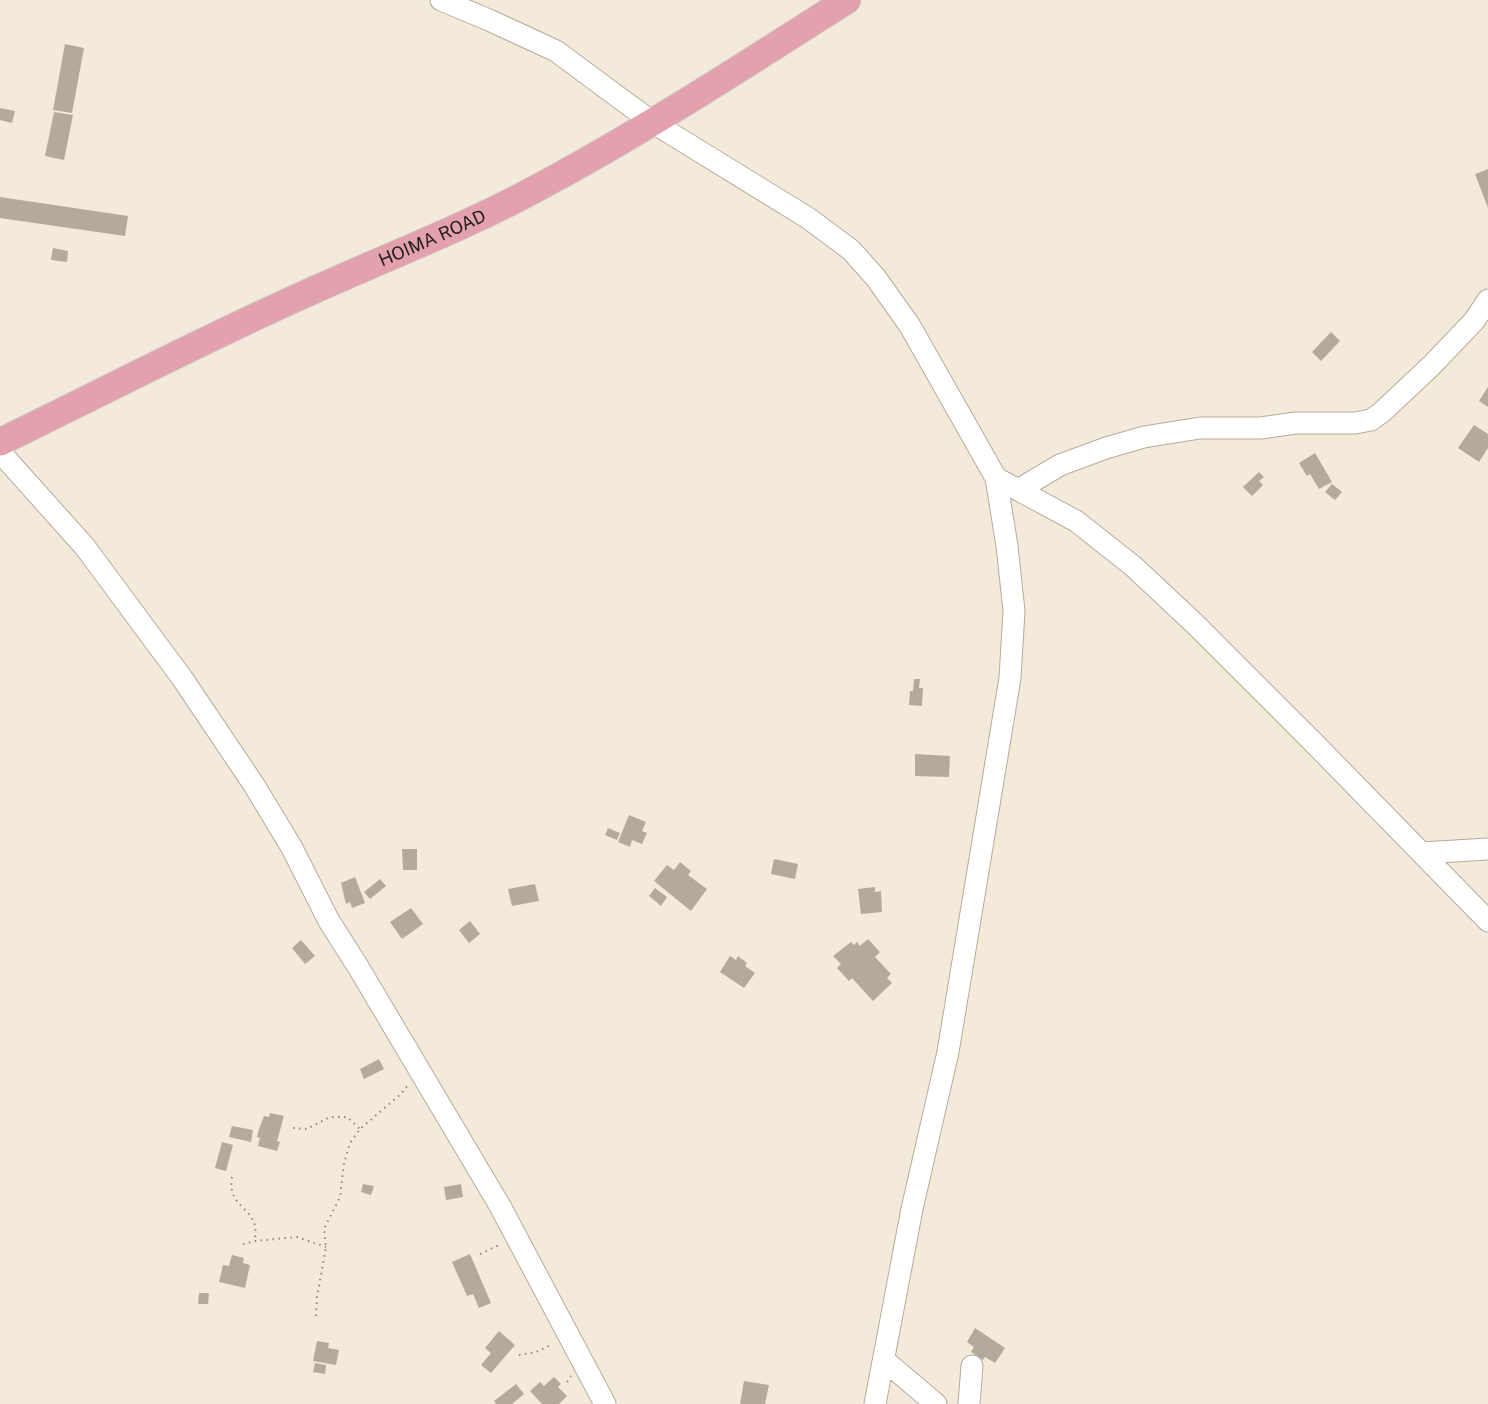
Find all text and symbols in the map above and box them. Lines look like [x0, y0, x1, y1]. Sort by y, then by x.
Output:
street label: HOIMA ROAD [375, 205, 489, 271]

